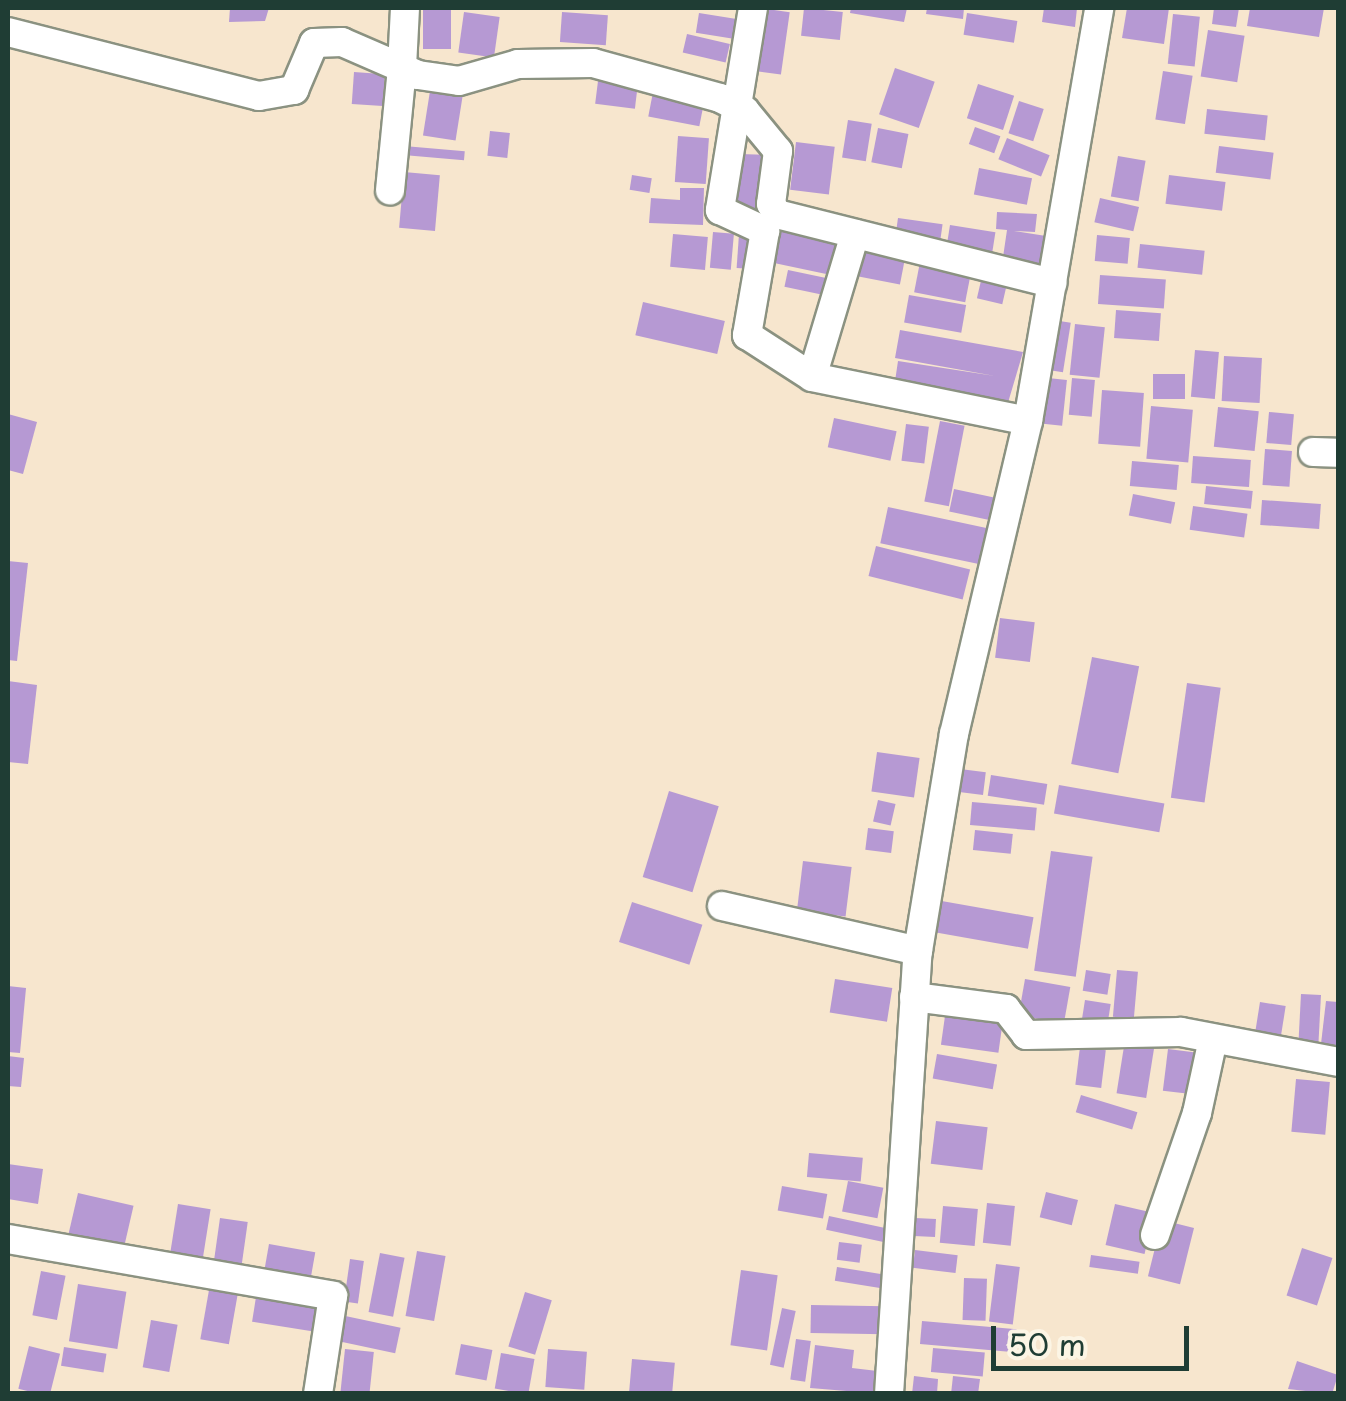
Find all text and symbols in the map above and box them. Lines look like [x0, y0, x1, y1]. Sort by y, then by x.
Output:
scale bar [996, 1306, 1194, 1368]
text: 50 m [1008, 1321, 1086, 1366]

